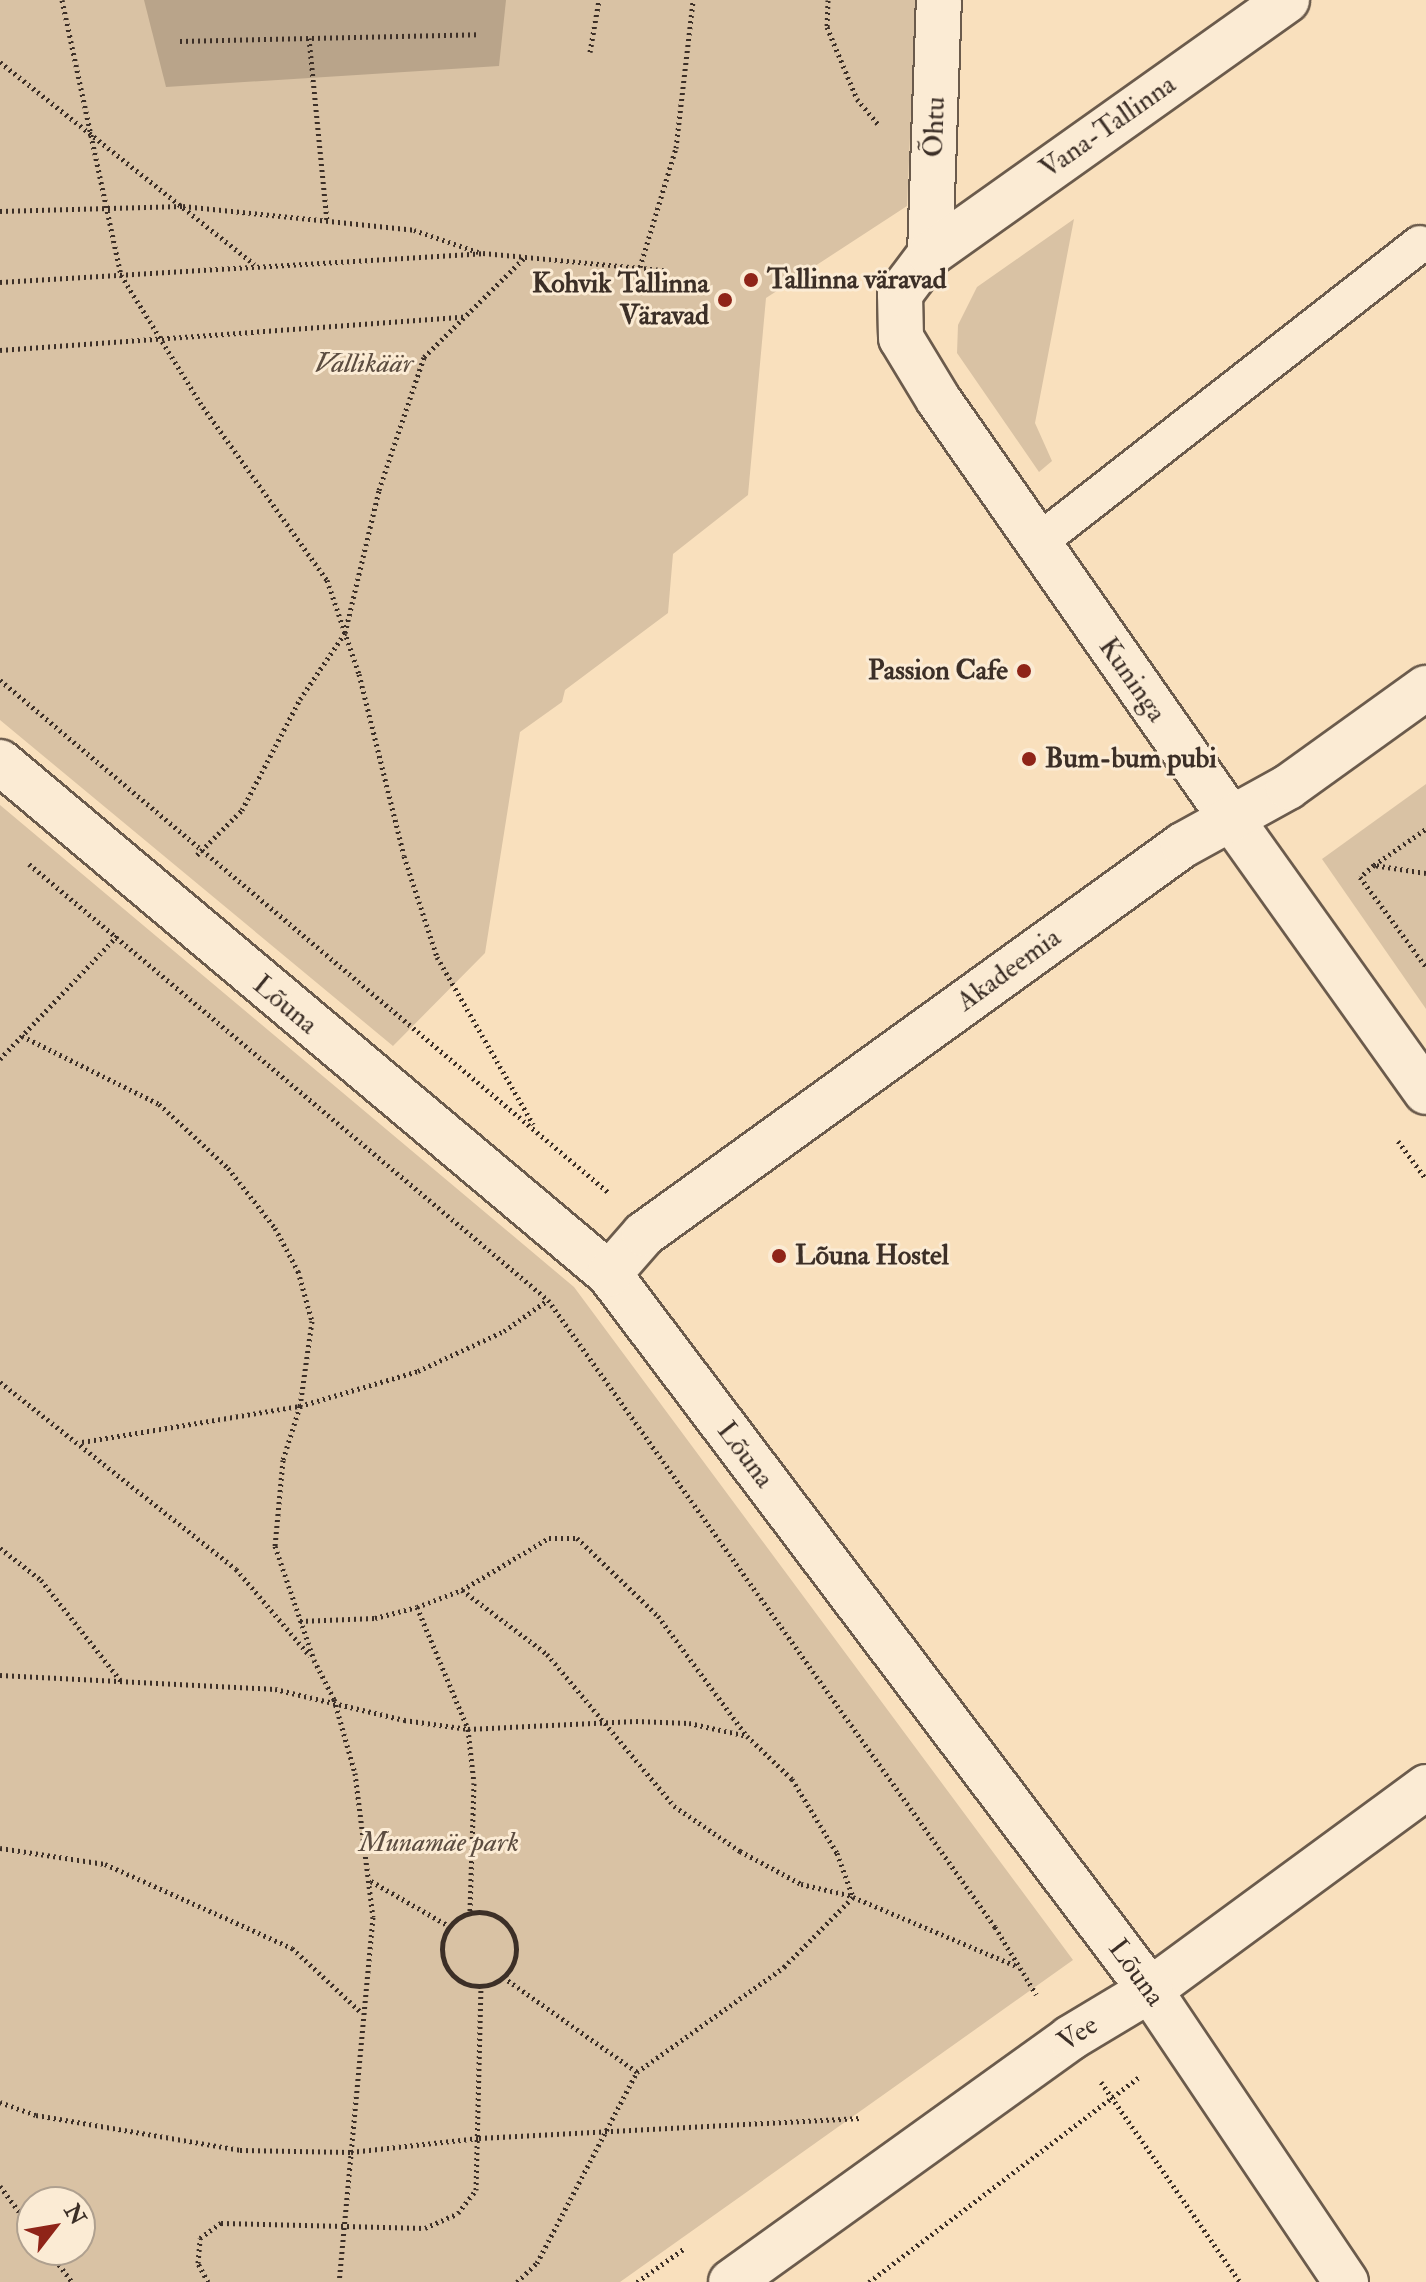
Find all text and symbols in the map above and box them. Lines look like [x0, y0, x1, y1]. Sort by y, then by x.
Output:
street label: Vana-Tallinna [1034, 68, 1182, 186]
street label: Õhtu [917, 96, 953, 158]
place label: Tallinna väravad [767, 263, 946, 297]
place label: Kohvik Tallinna Väravad [532, 267, 709, 333]
marker: Tallinna väravad [742, 271, 760, 289]
marker: Kohvik Tallinna Väravad [716, 291, 734, 309]
park label: Vallikäär [315, 347, 413, 381]
street label: Kuninga [1091, 631, 1173, 729]
place label: Passion Cafe [868, 654, 1008, 688]
marker: Passion Cafe [1015, 662, 1033, 680]
place label: Bum-bum pubi [1045, 742, 1217, 776]
marker: Bum-bum pubi [1020, 750, 1038, 768]
street label: Akadeemia [950, 921, 1068, 1019]
street label: Lõuna [246, 968, 324, 1042]
place label: Lõuna Hostel [795, 1239, 949, 1273]
marker: Lõuna Hostel [770, 1247, 788, 1265]
street label: Lõuna [709, 1415, 781, 1495]
park label: Munamäe park [359, 1826, 519, 1860]
street label: Lõuna [1101, 1933, 1171, 2013]
street label: Vee [1052, 2009, 1104, 2059]
north arrow [16, 2186, 96, 2266]
text: N [58, 2199, 92, 2230]

